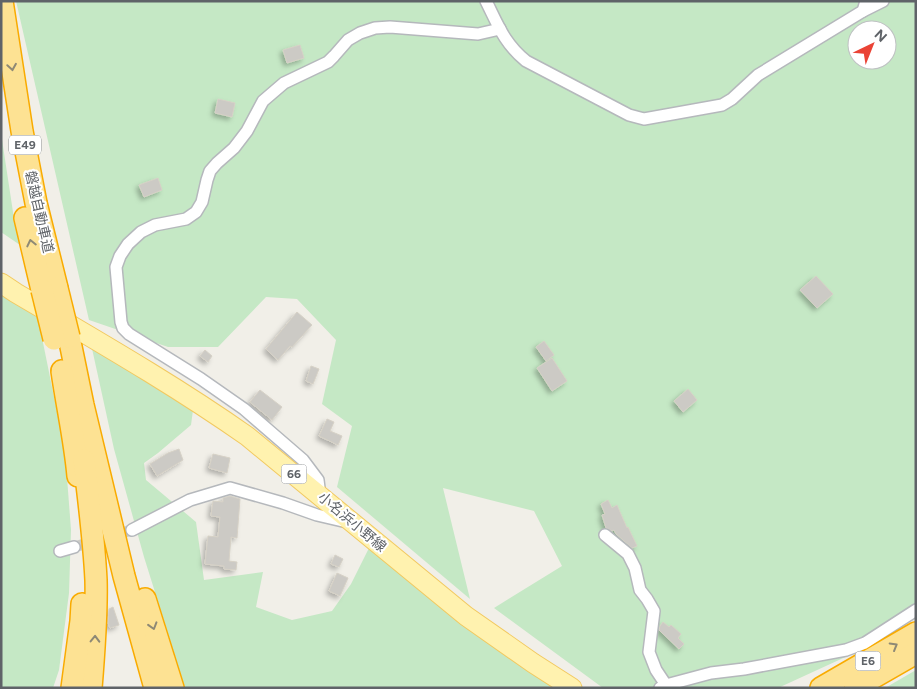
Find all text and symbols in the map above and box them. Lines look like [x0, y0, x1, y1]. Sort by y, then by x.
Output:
north arrow [847, 20, 897, 70]
text: N [871, 26, 890, 46]
one-way arrow [6, 62, 16, 71]
road number: E49 [9, 136, 41, 154]
street label: 磐越自動車道 [21, 169, 57, 255]
one-way arrow [26, 238, 37, 247]
road number: 66 [282, 464, 306, 484]
street label: 小名浜小野線 [314, 488, 390, 556]
one-way arrow [148, 621, 158, 629]
one-way arrow [89, 635, 100, 643]
one-way arrow [888, 643, 897, 653]
road number: E6 [856, 651, 880, 670]

